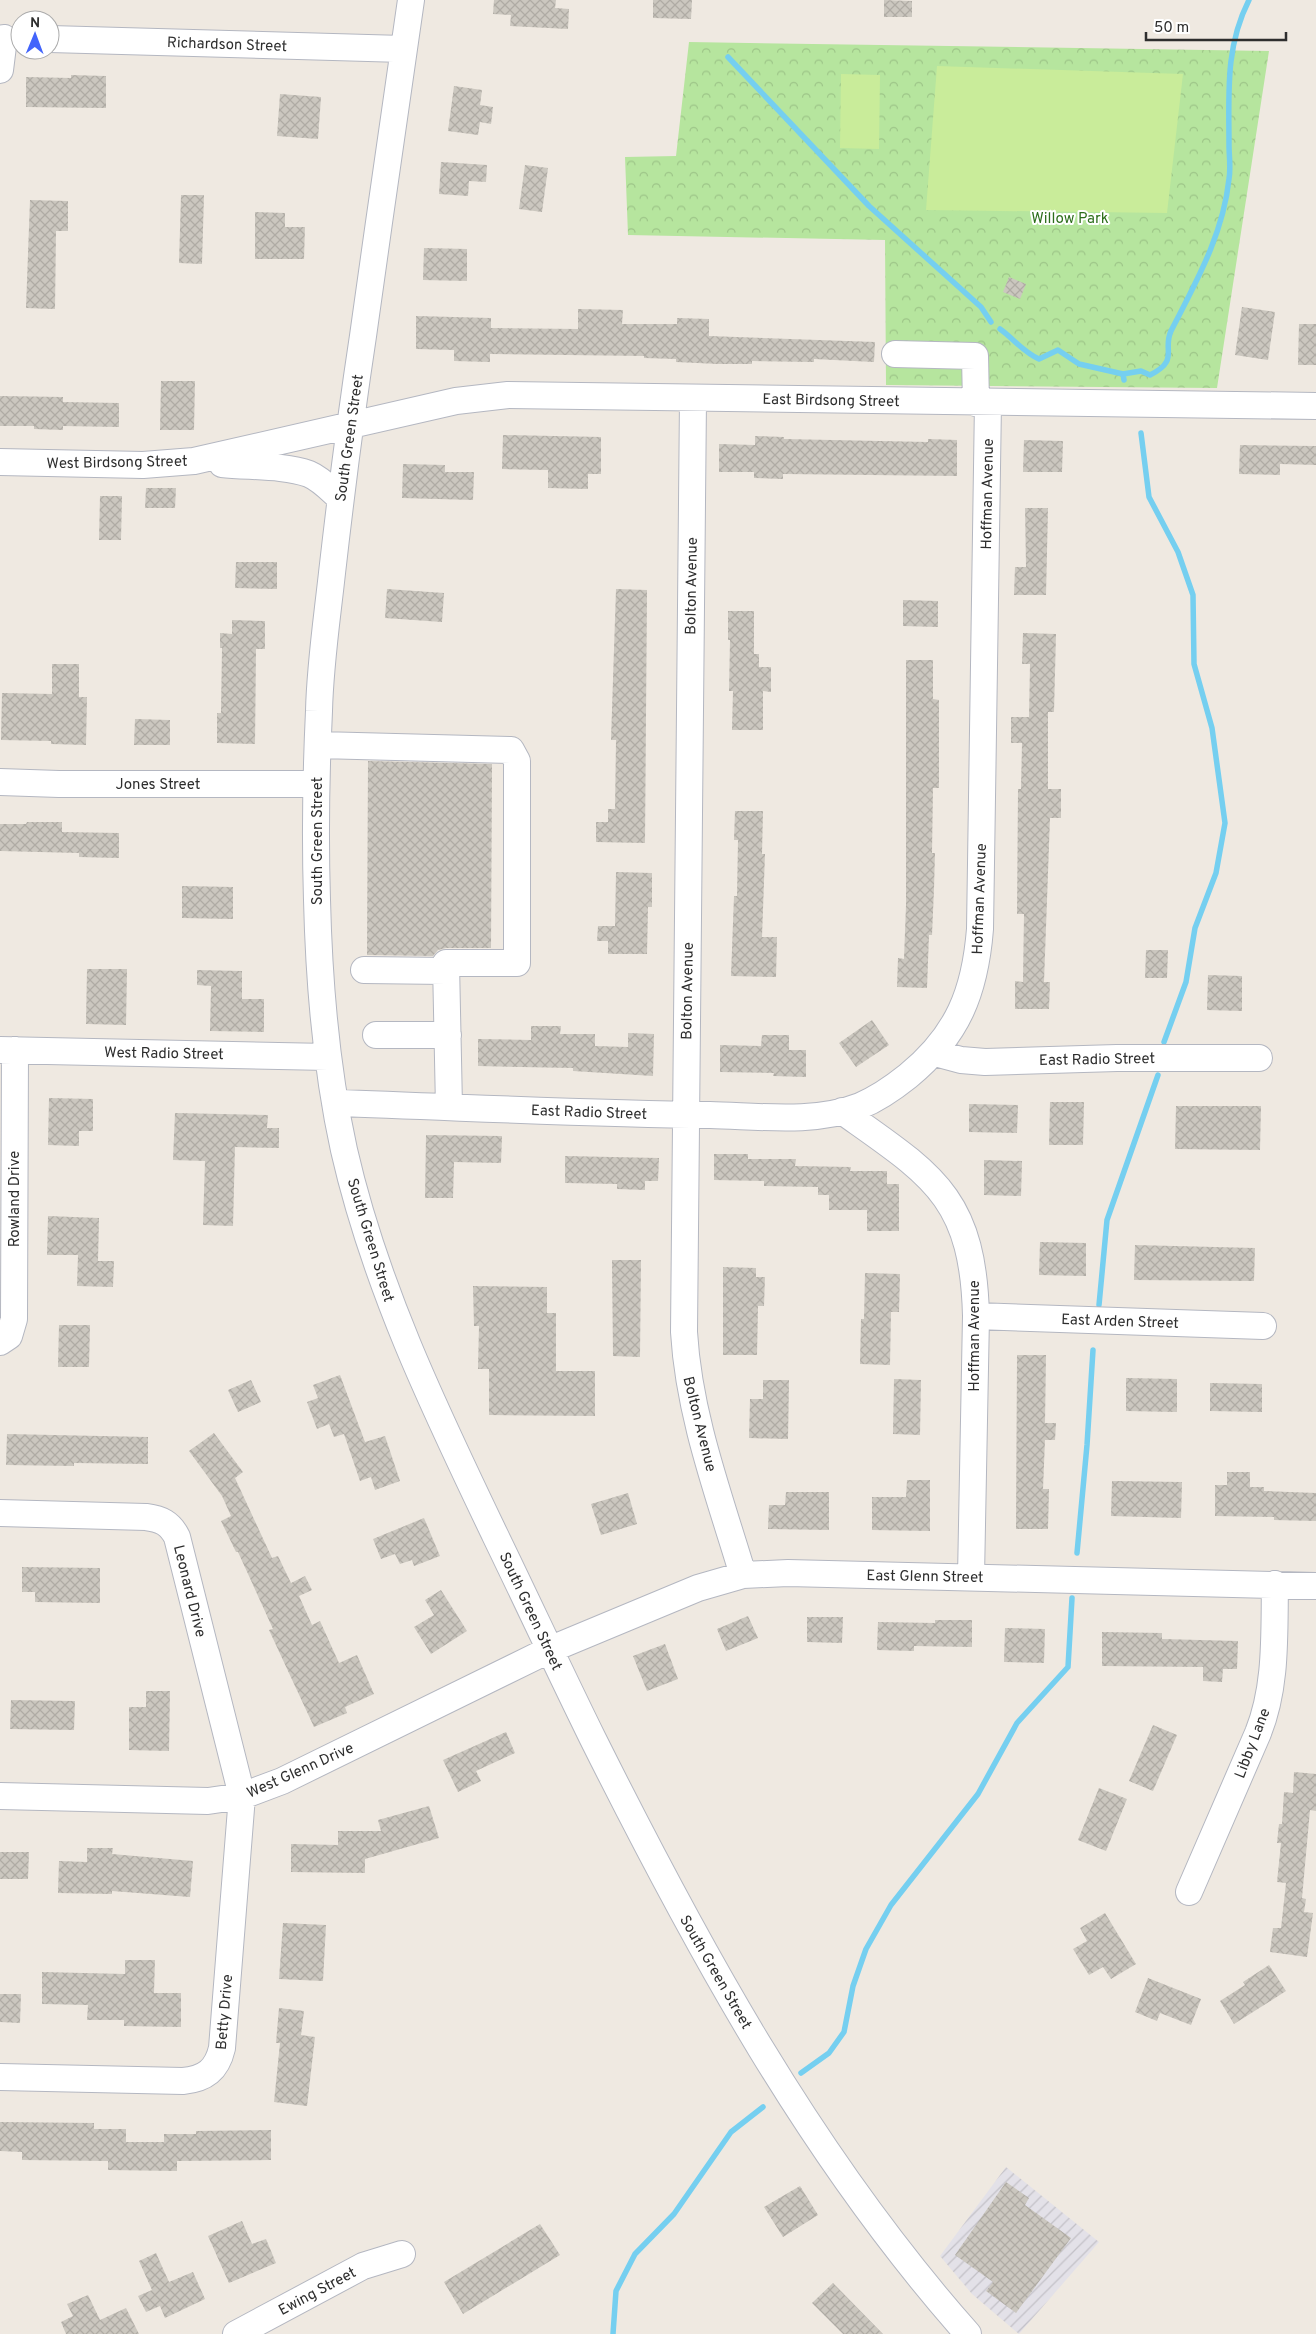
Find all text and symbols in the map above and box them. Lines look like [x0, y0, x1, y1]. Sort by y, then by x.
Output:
north arrow [10, 10, 60, 60]
scale bar [1146, 10, 1286, 42]
text: N [30, 15, 40, 32]
text: 50 m [1154, 19, 1189, 38]
street label: Richardson Street [167, 34, 287, 57]
park label: Willow Park [1031, 210, 1109, 229]
street label: South Green Street [332, 373, 369, 503]
street label: East Birdsong Street [762, 391, 900, 412]
street label: Hoffman Avenue [978, 438, 999, 550]
street label: West Birdsong Street [46, 453, 188, 474]
street label: Bolton Avenue [682, 537, 703, 635]
street label: Jones Street [116, 776, 200, 795]
street label: South Green Street [309, 777, 328, 905]
street label: Hoffman Avenue [969, 843, 992, 955]
street label: Bolton Avenue [678, 942, 699, 1040]
street label: West Radio Street [104, 1044, 224, 1065]
street label: East Radio Street [1039, 1050, 1155, 1071]
street label: East Radio Street [531, 1102, 647, 1125]
street label: Rowland Drive [6, 1151, 25, 1247]
street label: South Green Street [342, 1176, 397, 1305]
street label: Hoffman Avenue [966, 1280, 985, 1392]
street label: East Arden Street [1061, 1311, 1179, 1334]
street label: Bolton Avenue [678, 1375, 720, 1474]
street label: Leonard Drive [168, 1543, 209, 1640]
street label: South Green Street [494, 1549, 565, 1674]
street label: East Glenn Street [866, 1567, 984, 1588]
street label: Libby Lane [1231, 1706, 1275, 1781]
street label: West Glenn Drive [244, 1739, 357, 1803]
street label: South Green Street [674, 1912, 755, 2033]
street label: Betty Drive [213, 1974, 238, 2051]
street label: Ewing Street [276, 2264, 360, 2321]

